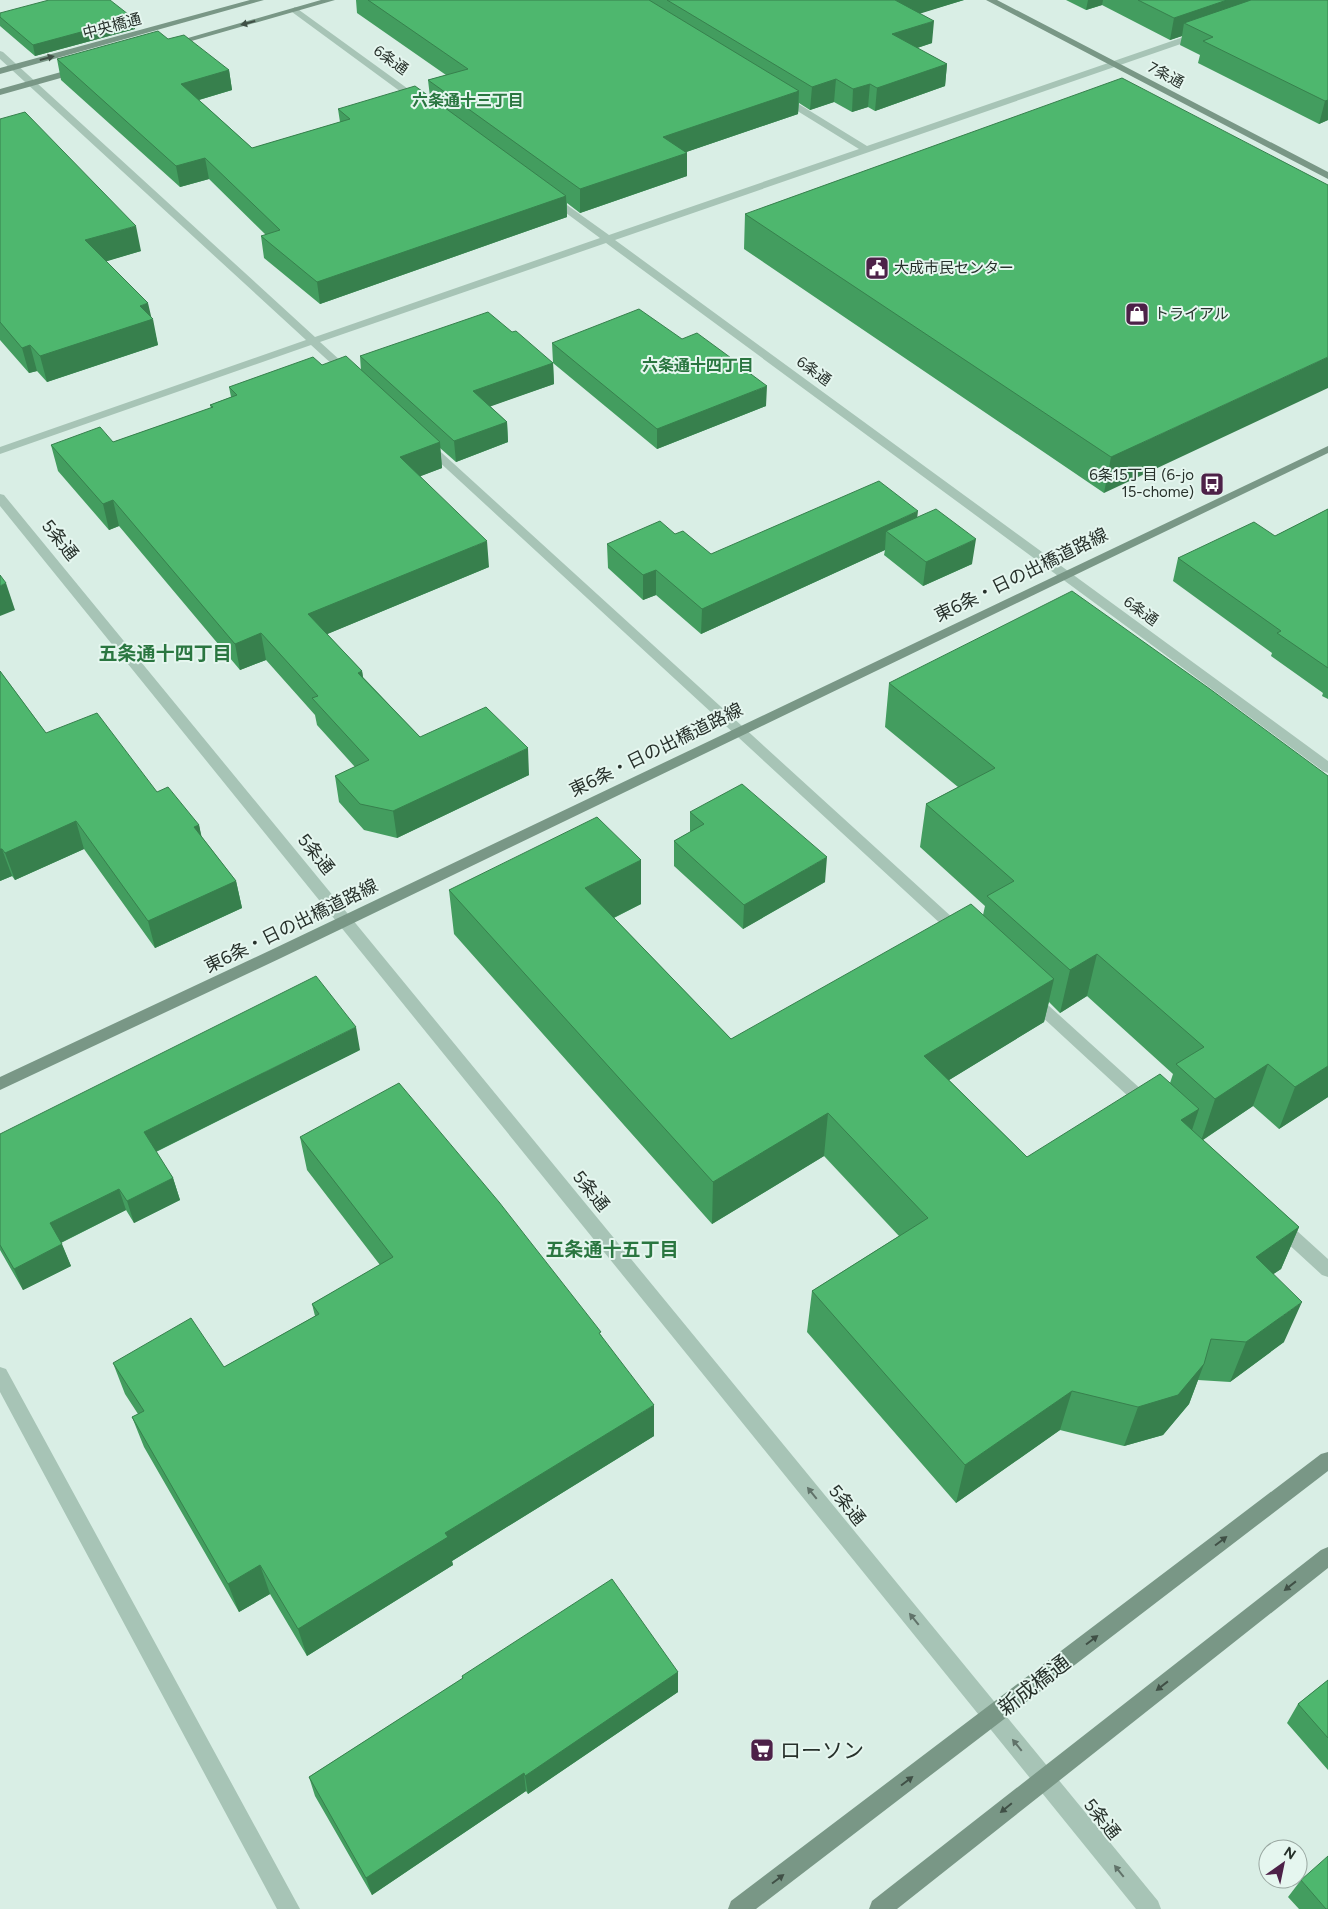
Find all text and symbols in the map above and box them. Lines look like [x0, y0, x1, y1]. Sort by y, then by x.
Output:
street label: 中央橋通 [81, 10, 143, 42]
one-way arrow [241, 19, 256, 27]
street label: 6条通 [370, 41, 412, 79]
one-way arrow [39, 54, 55, 62]
street label: 7条通 [1145, 58, 1187, 92]
district label: 六条通十三丁目 [412, 91, 524, 110]
public building icon: 大成市民センター [864, 255, 890, 281]
place label: 大成市民センター [894, 259, 1014, 277]
shop icon: トライアル [1124, 301, 1150, 327]
place label: トライアル [1154, 305, 1229, 323]
street label: 6条通 [793, 352, 835, 390]
district label: 六条通十四丁目 [642, 356, 754, 375]
place label: 6条15丁目 (6-jo 15-chome) [1089, 466, 1194, 501]
bus stop icon: 6条15丁目 (6-jo 15-chome) [1199, 471, 1225, 497]
street label: 5条通 [37, 515, 83, 565]
street label: 東6条・日の出橋道路線 [931, 523, 1111, 627]
street label: 6条通 [1120, 592, 1162, 630]
district label: 五条通十四丁目 [98, 642, 232, 665]
street label: 東6条・日の出橋道路線 [566, 698, 746, 802]
street label: 5条通 [293, 829, 339, 879]
street label: 東6条・日の出橋道路線 [201, 874, 381, 978]
street label: 5条通 [568, 1166, 614, 1216]
district label: 五条通十五丁目 [545, 1238, 679, 1261]
street label: 5条通 [824, 1480, 870, 1530]
one-way arrow [806, 1487, 817, 1500]
one-way arrow [1214, 1536, 1227, 1547]
one-way arrow [1283, 1581, 1297, 1591]
one-way arrow [909, 1613, 920, 1626]
one-way arrow [1085, 1635, 1099, 1645]
street label: 新成橋通 [993, 1649, 1075, 1721]
one-way arrow [1156, 1681, 1169, 1692]
supermarket icon: ローソン [749, 1737, 775, 1763]
place label: ローソン [780, 1738, 864, 1763]
one-way arrow [1011, 1739, 1022, 1752]
one-way arrow [900, 1776, 914, 1786]
street label: 5条通 [1079, 1794, 1125, 1844]
one-way arrow [1000, 1803, 1013, 1814]
north arrow [1258, 1839, 1308, 1889]
text: N [1281, 1843, 1299, 1864]
one-way arrow [1114, 1865, 1125, 1878]
one-way arrow [771, 1874, 784, 1885]

